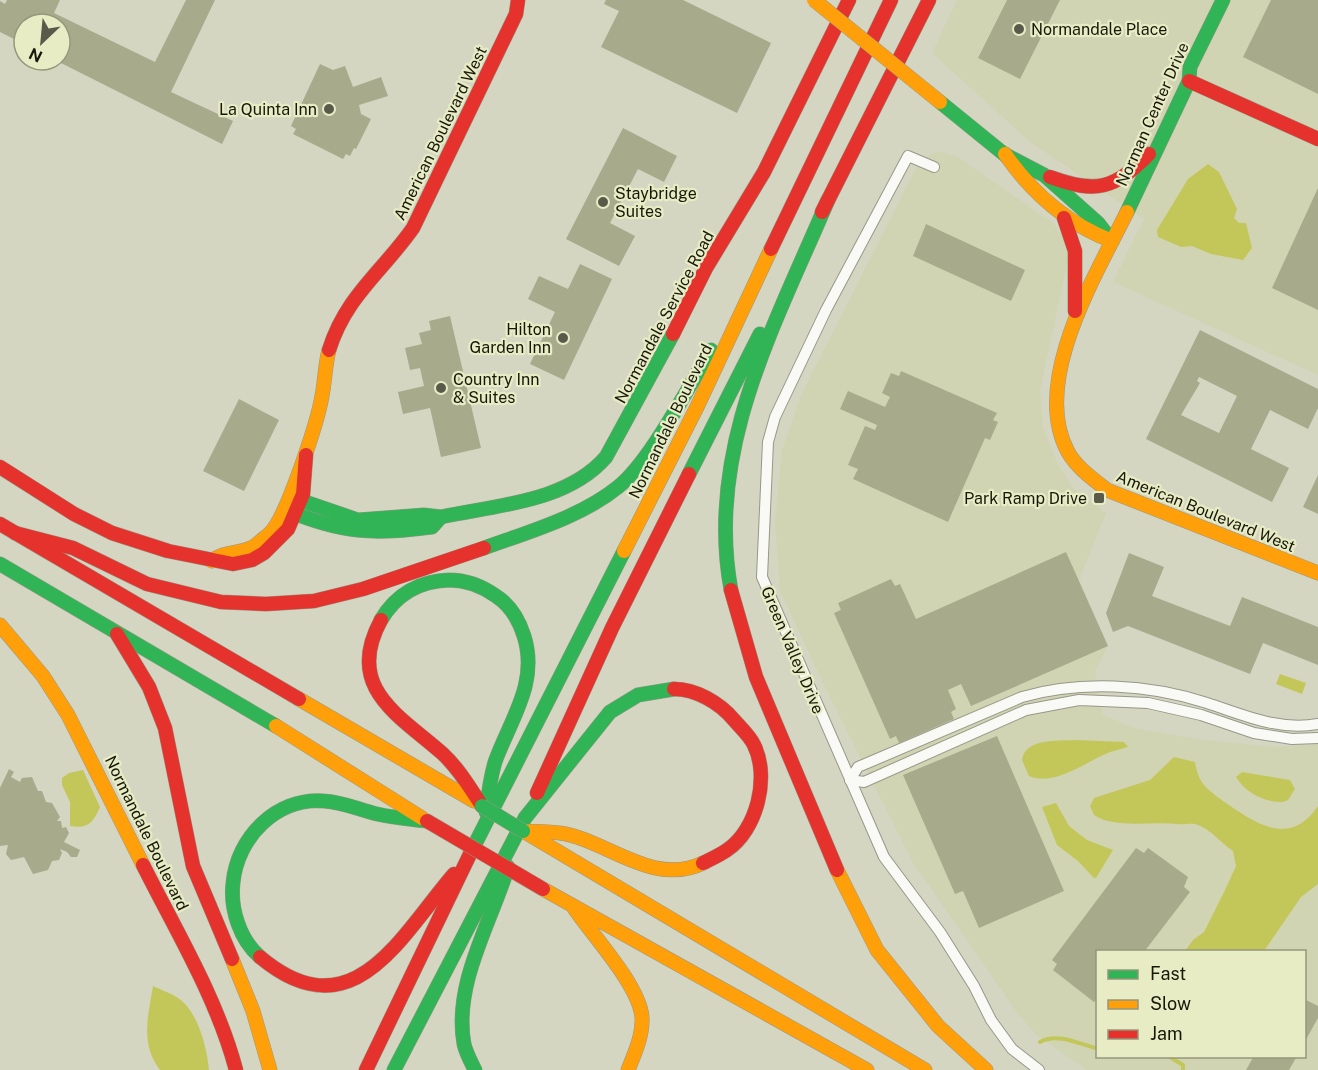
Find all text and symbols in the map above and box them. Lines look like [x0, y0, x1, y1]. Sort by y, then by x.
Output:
north arrow [12, 12, 72, 72]
place label: Normandale Place [1031, 20, 1167, 39]
marker: Normandale Place [1012, 22, 1026, 36]
street label: Norman Center Drive [1112, 39, 1193, 189]
street label: American Boulevard West [390, 43, 491, 223]
text: N [26, 44, 45, 66]
place label: La Quinta Inn [219, 100, 317, 119]
marker: La Quinta Inn [322, 102, 336, 116]
place label: Staybridge Suites [615, 184, 697, 221]
marker: Staybridge Suites [596, 195, 610, 209]
street label: Normandale Service Road [611, 228, 718, 407]
place label: Hilton Garden Inn [470, 320, 551, 357]
marker: Hilton Garden Inn [556, 331, 570, 345]
street label: Normandale Boulevard [625, 341, 716, 502]
place label: Country Inn & Suites [453, 370, 539, 407]
marker: Country Inn & Suites [434, 381, 448, 395]
street label: American Boulevard West [1114, 467, 1298, 556]
place label: Park Ramp Drive [964, 489, 1087, 508]
marker: Park Ramp Drive [1092, 491, 1106, 505]
street label: Green Valley Drive [757, 584, 828, 717]
street label: Normandale Boulevard [101, 753, 192, 914]
legend [1096, 950, 1306, 1058]
text: Fast [1150, 963, 1186, 984]
text: Slow [1150, 993, 1191, 1014]
text: Jam [1150, 1023, 1183, 1044]

